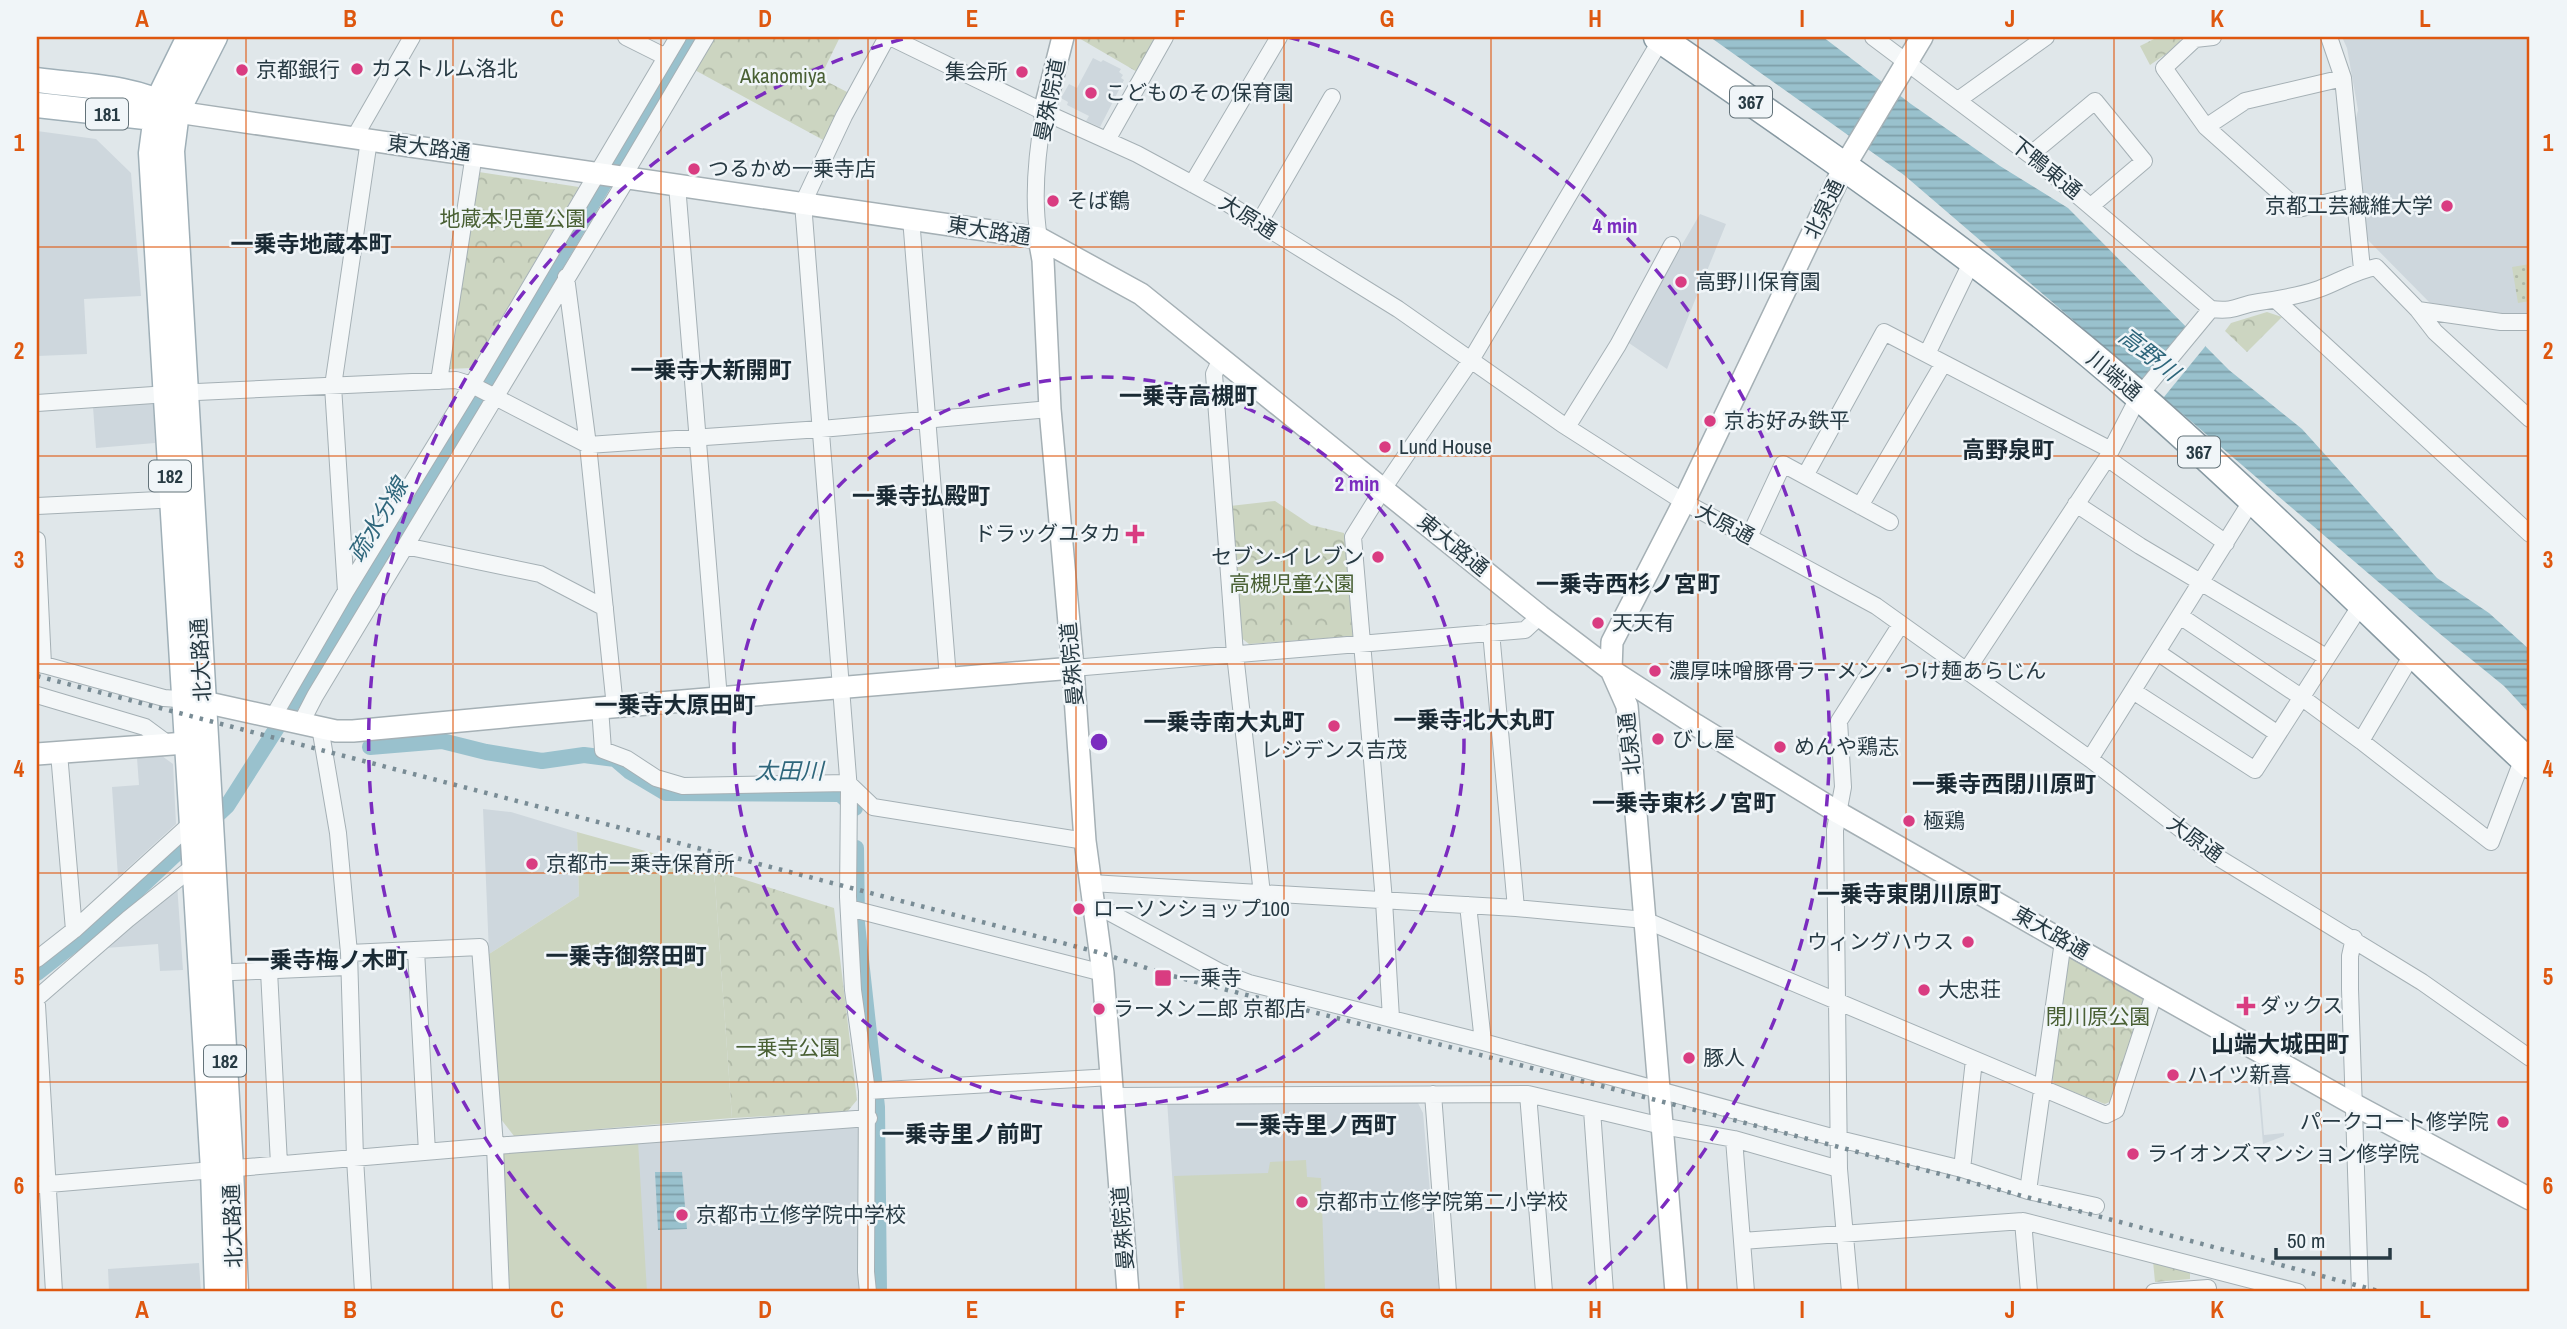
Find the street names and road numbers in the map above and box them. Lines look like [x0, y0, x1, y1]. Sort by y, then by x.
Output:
street label: 曼殊院道 [1027, 56, 1072, 144]
road number: 367 [1730, 86, 1772, 118]
road number: 181 [86, 98, 128, 130]
street label: 東大路通 [386, 128, 473, 167]
street label: 下鴨東通 [2005, 130, 2088, 205]
street label: 北泉通 [1797, 174, 1850, 243]
street label: 大原通 [1214, 188, 1283, 246]
street label: 東大路通 [945, 210, 1033, 251]
street label: 川端通 [2081, 344, 2148, 407]
road number: 367 [2178, 436, 2220, 467]
road number: 182 [149, 461, 191, 491]
street label: 大原通 [1691, 496, 1760, 551]
street label: 東大路通 [1412, 507, 1495, 582]
street label: 北大路通 [184, 617, 217, 703]
street label: 曼殊院道 [1053, 621, 1090, 707]
street label: 北泉通 [1612, 711, 1647, 777]
street label: 大原通 [2161, 808, 2229, 869]
street label: 東大路通 [2008, 899, 2095, 966]
road number: 182 [204, 1046, 246, 1077]
street label: 北大路通 [217, 1184, 248, 1268]
street label: 曼殊院道 [1105, 1185, 1140, 1271]

